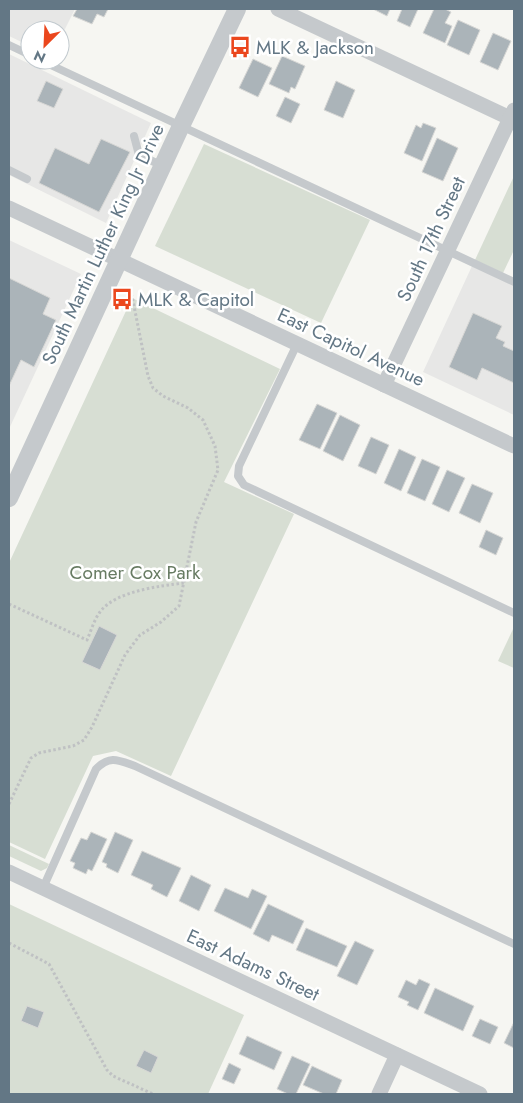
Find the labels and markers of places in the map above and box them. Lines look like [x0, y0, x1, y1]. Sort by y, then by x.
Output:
bus stop icon: MLK & Jackson [227, 34, 253, 60]
place label: MLK & Jackson [256, 34, 374, 61]
bus stop icon: MLK & Capitol [109, 286, 135, 312]
place label: MLK & Capitol [138, 286, 254, 313]

